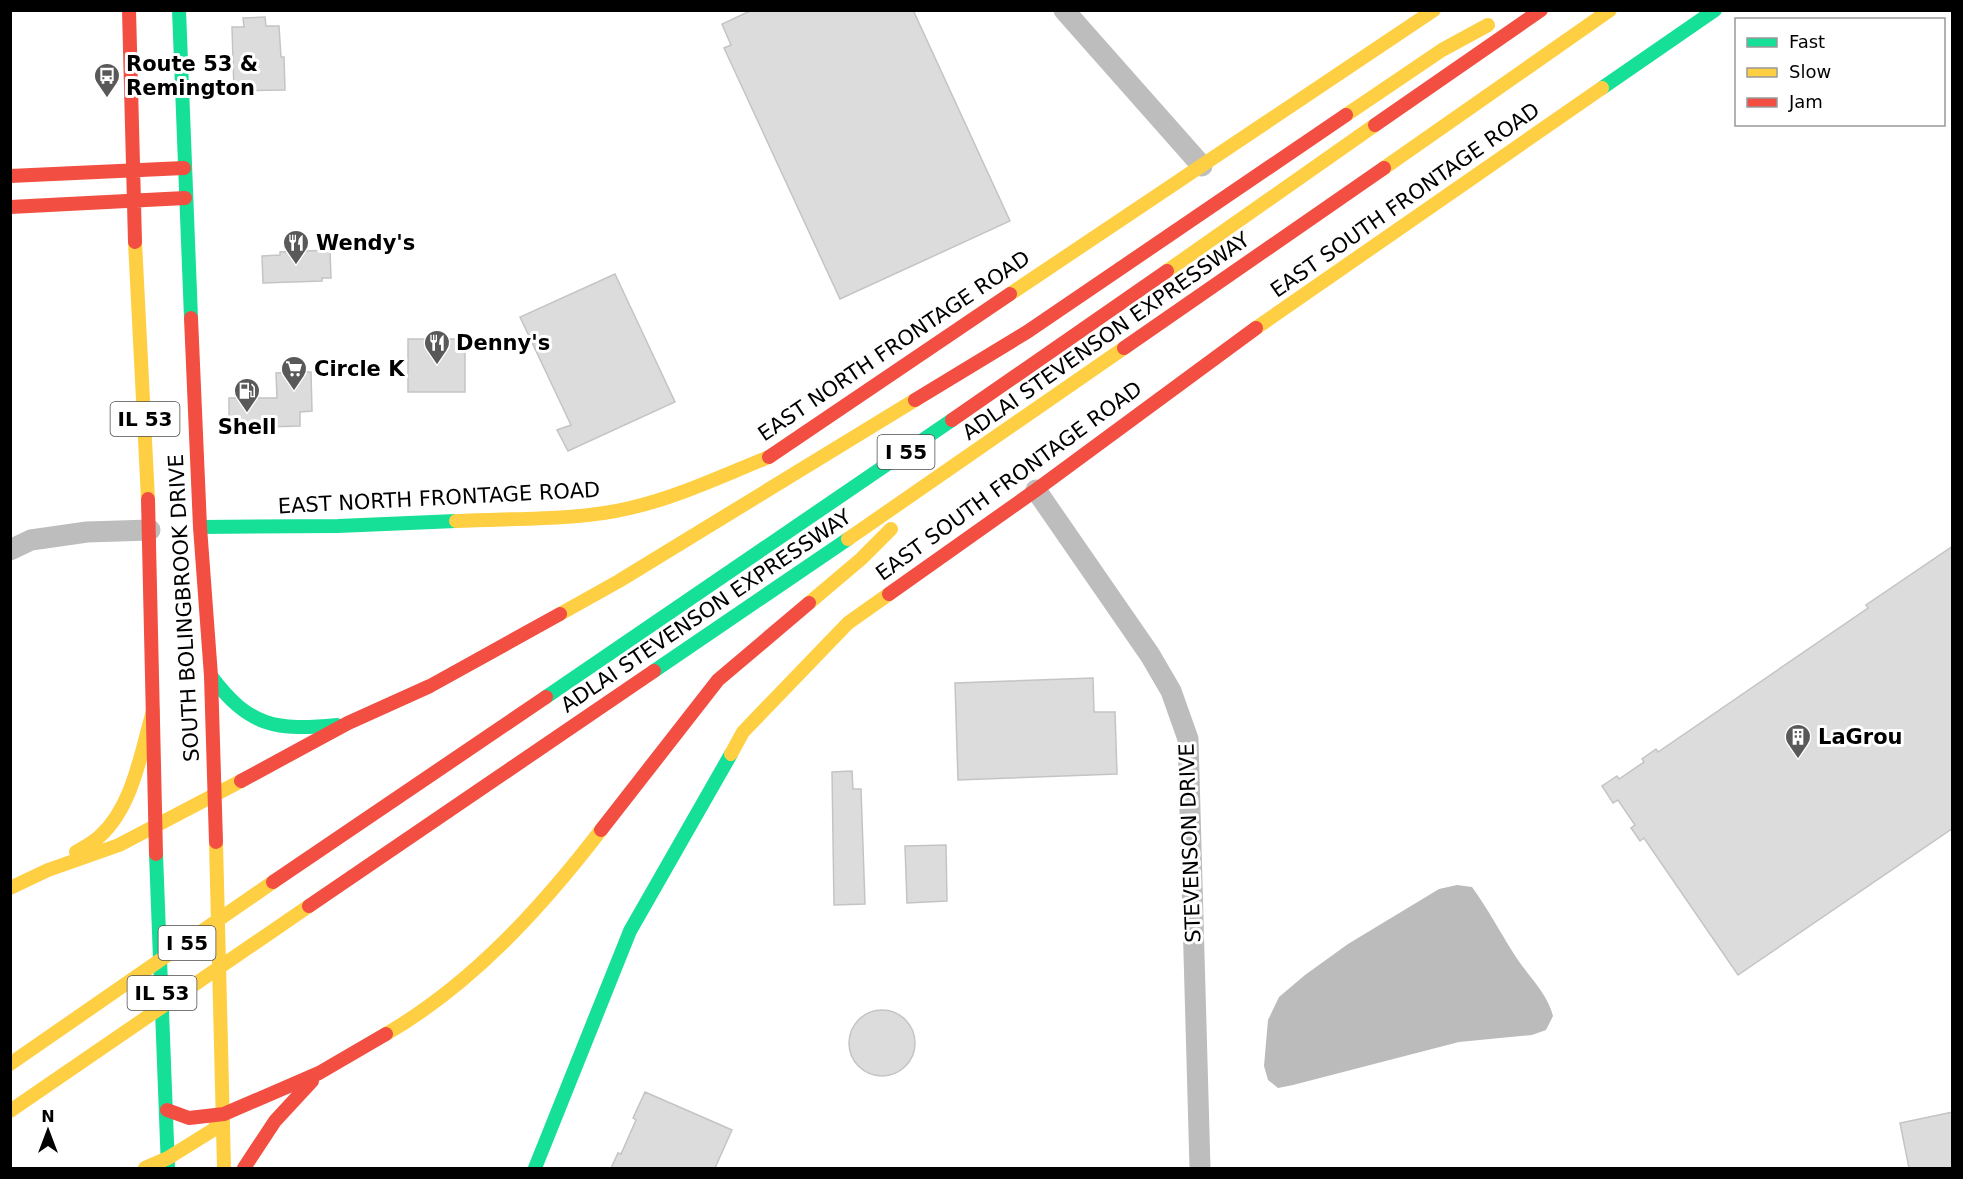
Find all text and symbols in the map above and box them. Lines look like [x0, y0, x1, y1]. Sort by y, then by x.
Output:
legend [1735, 18, 1945, 126]
text: Fast [1789, 31, 1825, 52]
place label: Route 53 & Remington [126, 52, 258, 100]
bus stop icon: Route 53 & Remington [92, 61, 122, 99]
text: Slow [1789, 61, 1831, 82]
text: Jam [1788, 91, 1823, 112]
street label: EAST SOUTH FRONTAGE ROAD [1266, 98, 1544, 302]
street label: ADLAI STEVENSON EXPRESSWAY [958, 227, 1254, 445]
restaurant icon: Wendy's [281, 228, 311, 266]
place label: Wendy's [316, 231, 415, 255]
street label: EAST NORTH FRONTAGE ROAD [754, 246, 1034, 446]
restaurant icon: Denny's [422, 328, 452, 366]
place label: Denny's [456, 331, 550, 355]
supermarket icon: Circle K [279, 354, 309, 392]
place label: Circle K [314, 357, 405, 381]
fuel station icon: Shell [232, 376, 262, 414]
street label: EAST SOUTH FRONTAGE ROAD [871, 376, 1147, 586]
road number: IL 53 [110, 402, 180, 436]
place label: Shell [218, 415, 276, 439]
road number: I 55 [878, 435, 934, 469]
street label: SOUTH BOLINGBROOK DRIVE [164, 454, 204, 762]
street label: EAST NORTH FRONTAGE ROAD [277, 478, 601, 518]
street label: ADLAI STEVENSON EXPRESSWAY [556, 504, 856, 717]
building icon: LaGrou [1783, 722, 1813, 760]
place label: LaGrou [1818, 725, 1903, 749]
street label: STEVENSON DRIVE [1175, 743, 1205, 943]
road number: I 55 [158, 926, 216, 960]
road number: IL 53 [128, 976, 196, 1010]
north arrow [18, 1101, 78, 1161]
text: N [41, 1107, 55, 1126]

